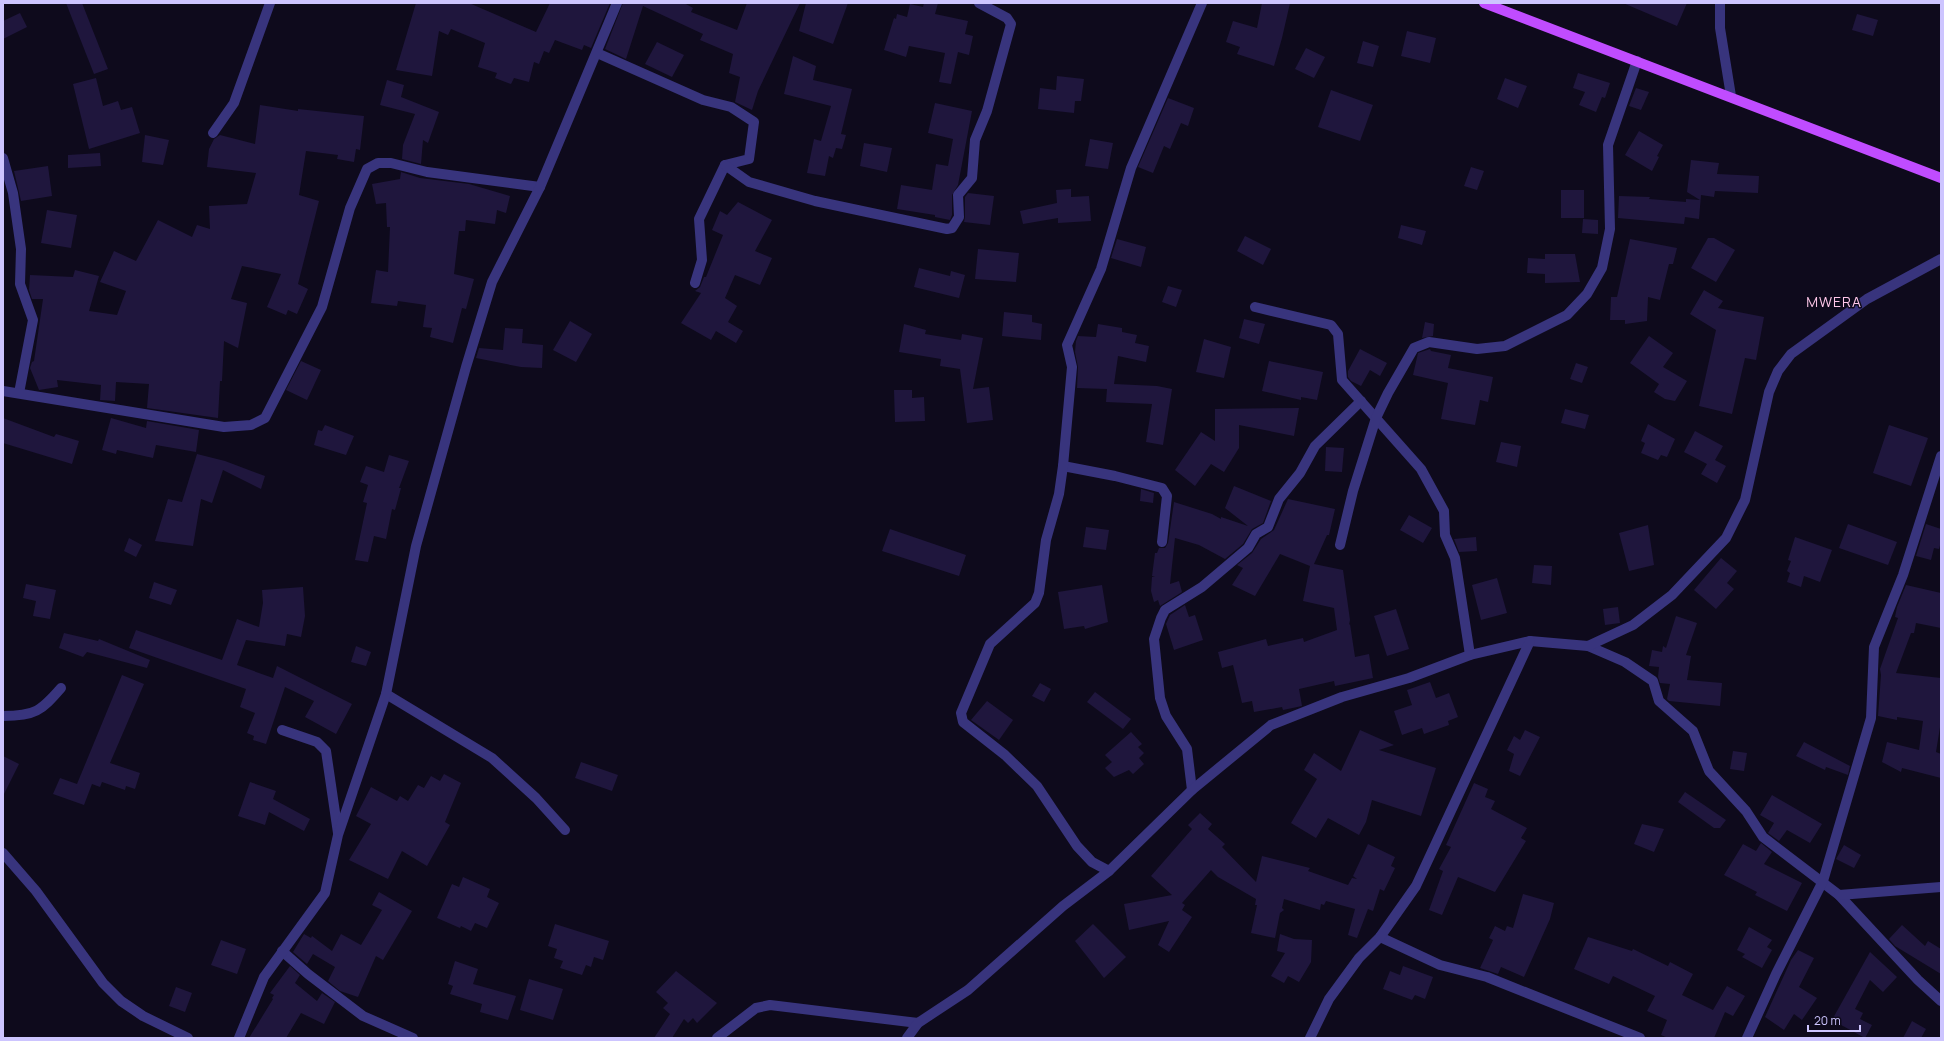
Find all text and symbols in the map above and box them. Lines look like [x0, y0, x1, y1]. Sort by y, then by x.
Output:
district label: MWERA [1806, 292, 1862, 311]
scale bar [1808, 1007, 1860, 1033]
text: 20 m [1814, 1012, 1841, 1029]

